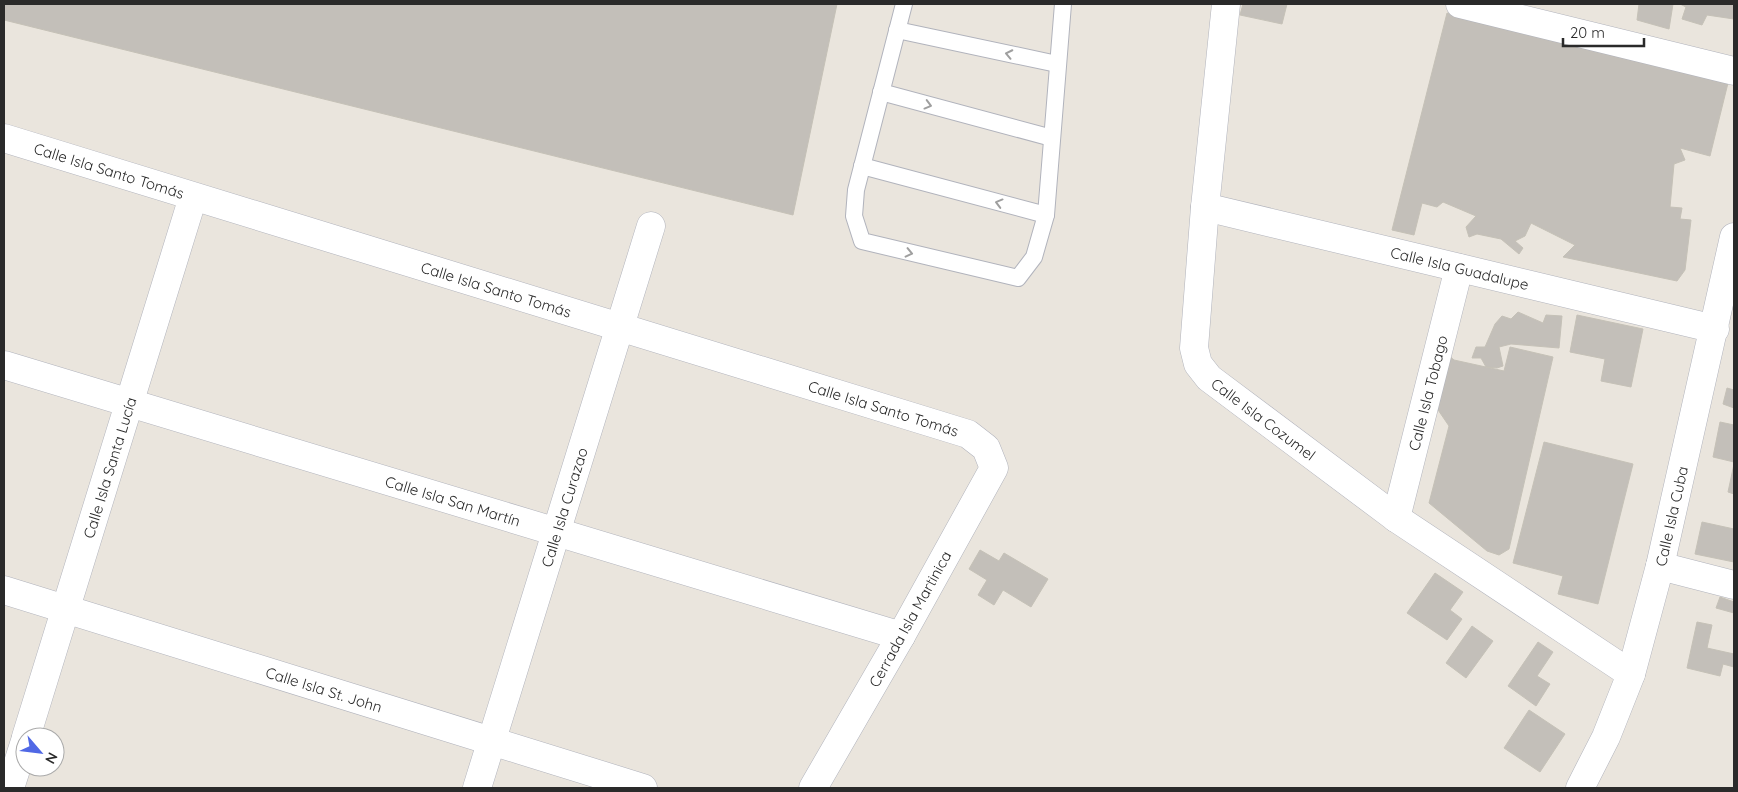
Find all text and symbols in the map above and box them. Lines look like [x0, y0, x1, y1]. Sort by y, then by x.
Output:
scale bar [1563, 15, 1644, 47]
text: 20 m [1570, 23, 1605, 42]
one-way arrow [1004, 49, 1013, 59]
one-way arrow [923, 99, 932, 110]
street label: Calle Isla Santo Tomás [32, 138, 187, 202]
one-way arrow [996, 198, 1004, 208]
street label: Calle Isla Guadalupe [1389, 242, 1531, 294]
one-way arrow [905, 247, 914, 258]
street label: Calle Isla Santo Tomás [419, 257, 574, 321]
street label: Calle Isla Tobago [1404, 333, 1451, 453]
street label: Calle Isla Cozumel [1208, 374, 1320, 464]
street label: Calle Isla Santo Tomás [806, 376, 961, 440]
street label: Calle Isla Santa Lucía [79, 395, 140, 541]
street label: Calle Isla Curazao [537, 445, 591, 569]
street label: Calle Isla Cuba [1651, 464, 1692, 568]
street label: Calle Isla San Martín [383, 471, 523, 530]
street label: Cerrada Isla Martinica [865, 548, 955, 690]
street label: Calle Isla St. John [263, 662, 385, 716]
north arrow [15, 727, 65, 777]
text: N [41, 749, 62, 767]

